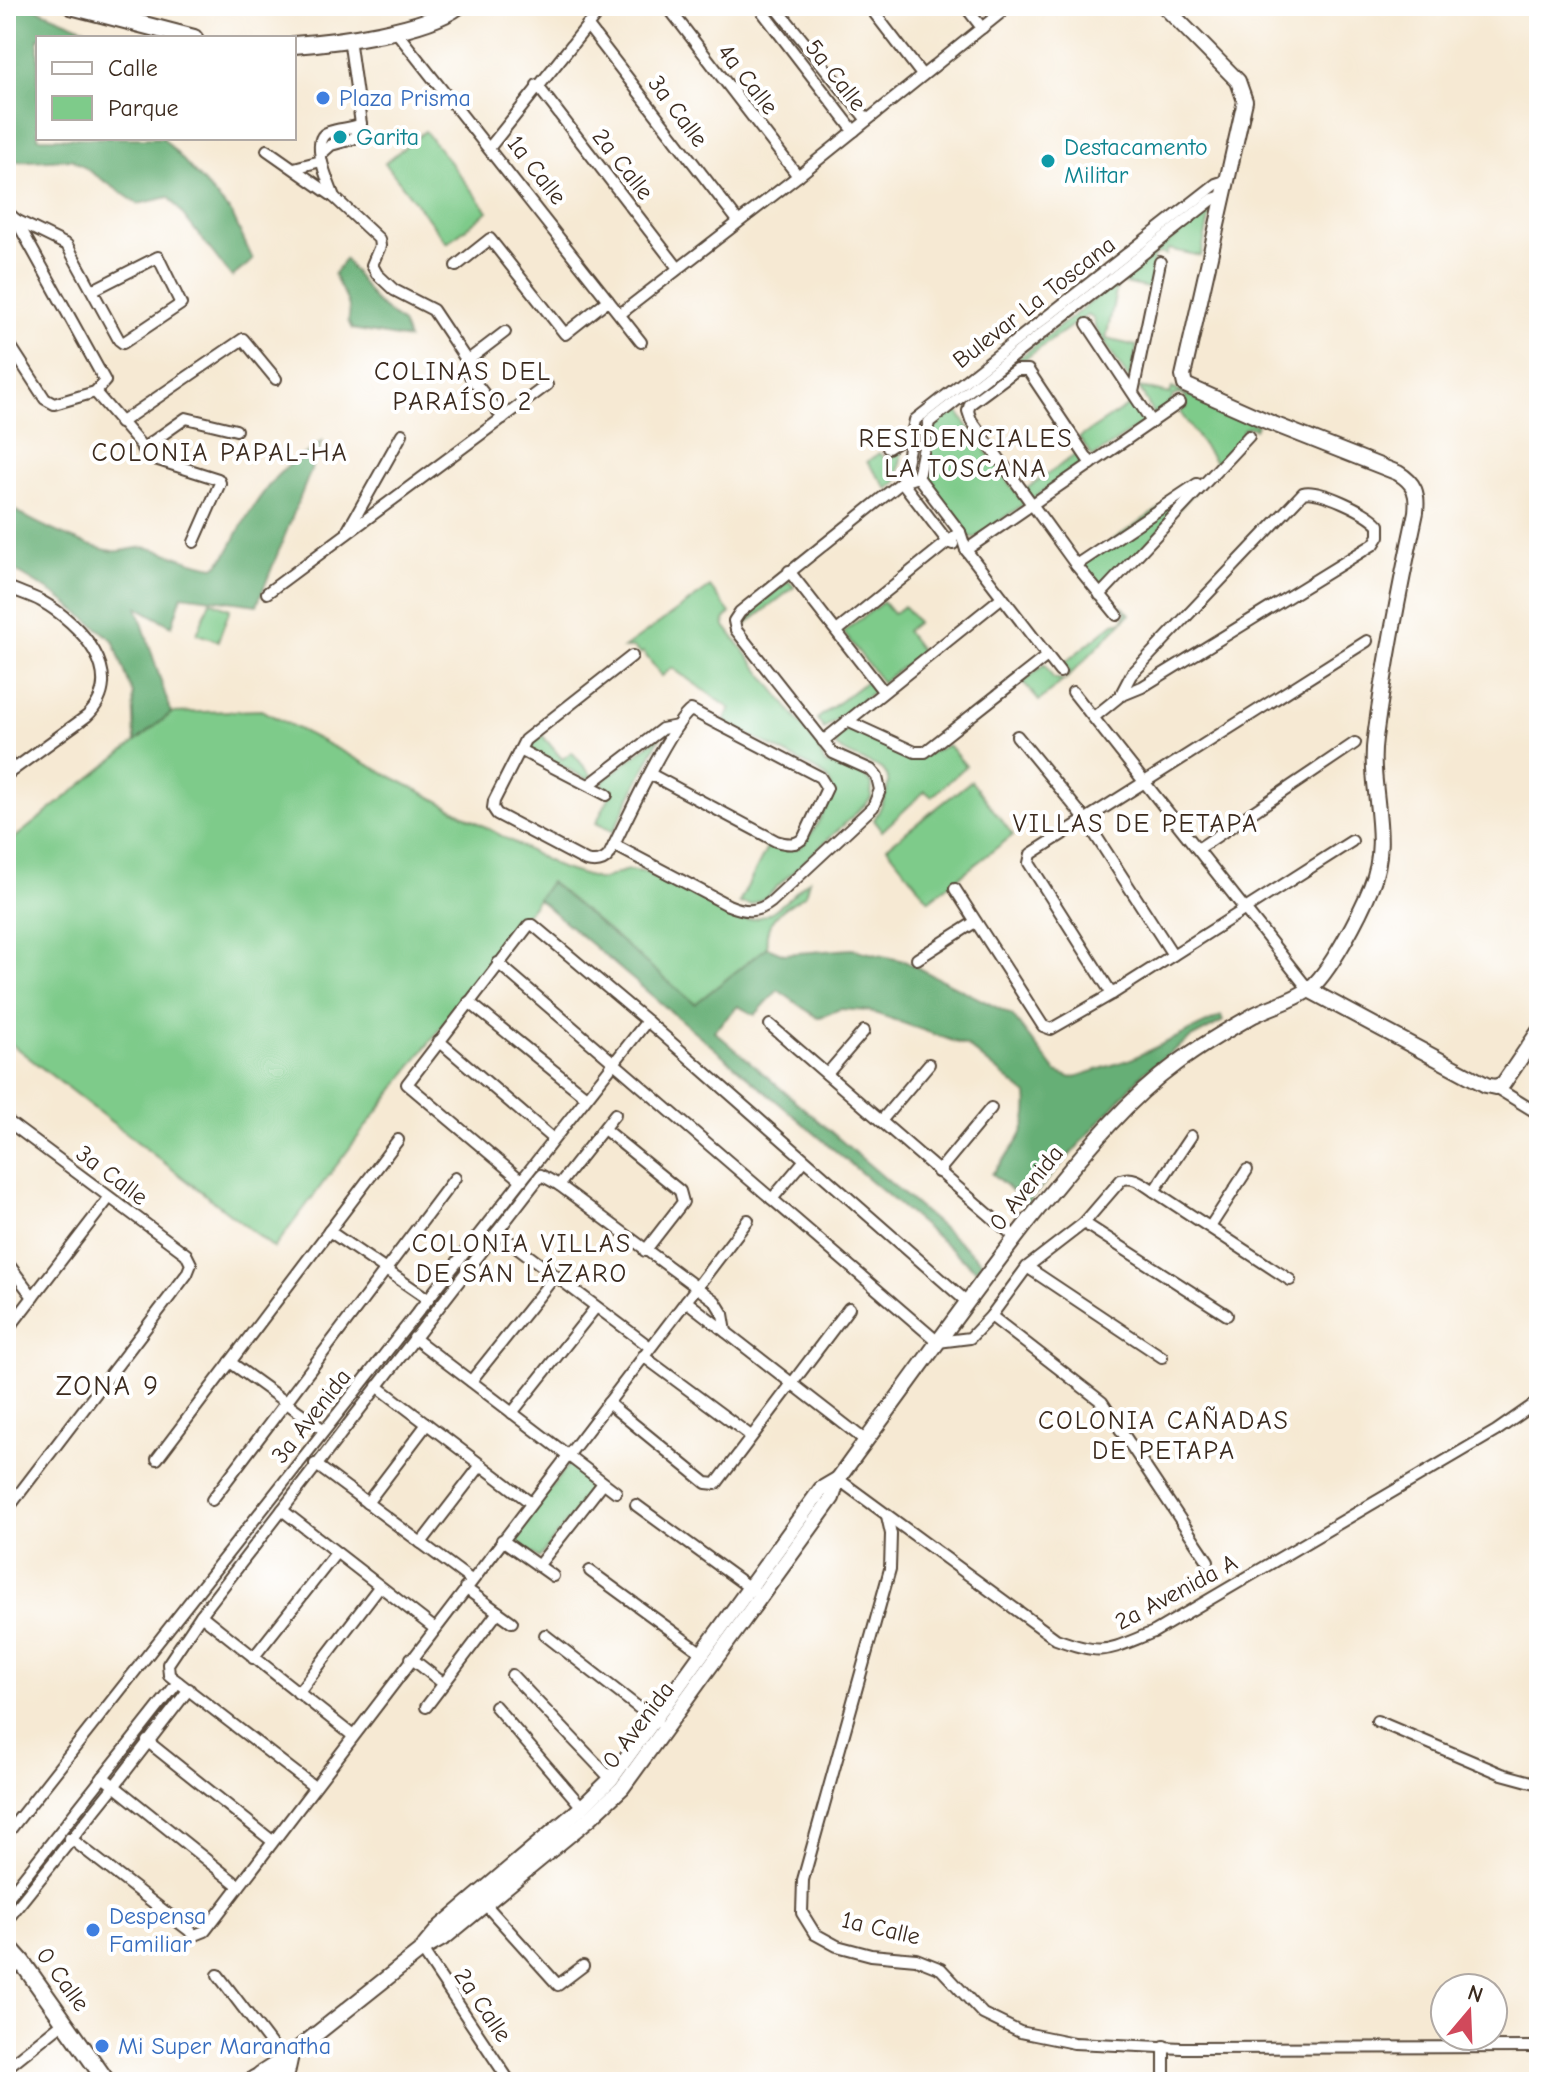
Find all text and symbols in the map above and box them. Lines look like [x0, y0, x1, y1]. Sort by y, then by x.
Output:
street label: 5a Calle [799, 34, 873, 116]
legend [36, 36, 296, 140]
street label: 4a Calle [712, 38, 784, 120]
text: Calle [108, 54, 158, 82]
street label: 3a Calle [642, 70, 714, 152]
place label: Plaza Prisma [339, 84, 471, 112]
marker: Plaza Prisma [314, 89, 332, 107]
text: Parque [108, 94, 179, 122]
place label: Garita [356, 123, 419, 151]
street label: 2a Calle [587, 123, 659, 205]
marker: Garita [331, 128, 349, 146]
street label: 1a Calle [501, 130, 573, 210]
place label: Destacamento Militar [1064, 133, 1208, 189]
marker: Destacamento Militar [1039, 152, 1057, 170]
street label: Bulevar La Toscana [947, 230, 1121, 374]
district label: COLINAS DEL PARAÍSO 2 [374, 357, 552, 417]
district label: RESIDENCIALES LA TOSCANA [858, 424, 1074, 484]
district label: COLONIA PAPAL-HA [91, 438, 349, 468]
district label: VILLAS DE PETAPA [1013, 809, 1259, 839]
street label: 3a Calle [71, 1139, 153, 1211]
street label: 0 Avenida [983, 1140, 1069, 1236]
district label: COLONIA VILLAS DE SAN LÁZARO [412, 1229, 632, 1289]
street label: 3a Avenida [266, 1363, 356, 1469]
district label: ZONA 9 [56, 1370, 160, 1402]
district label: COLONIA CAÑADAS DE PETAPA [1038, 1405, 1290, 1466]
street label: 2a Avenida A [1110, 1548, 1242, 1636]
street label: 0 Avenida [596, 1676, 680, 1774]
place label: Despensa Familiar [109, 1902, 206, 1958]
street label: 1a Calle [839, 1905, 923, 1951]
marker: Despensa Familiar [84, 1921, 102, 1939]
street label: 0 Calle [30, 1942, 96, 2016]
street label: 2a Calle [448, 1963, 518, 2047]
north arrow [1429, 1972, 1509, 2052]
text: N [1464, 1979, 1486, 2009]
place label: Mi Super Maranatha [118, 2032, 331, 2060]
marker: Mi Super Maranatha [93, 2037, 111, 2055]

